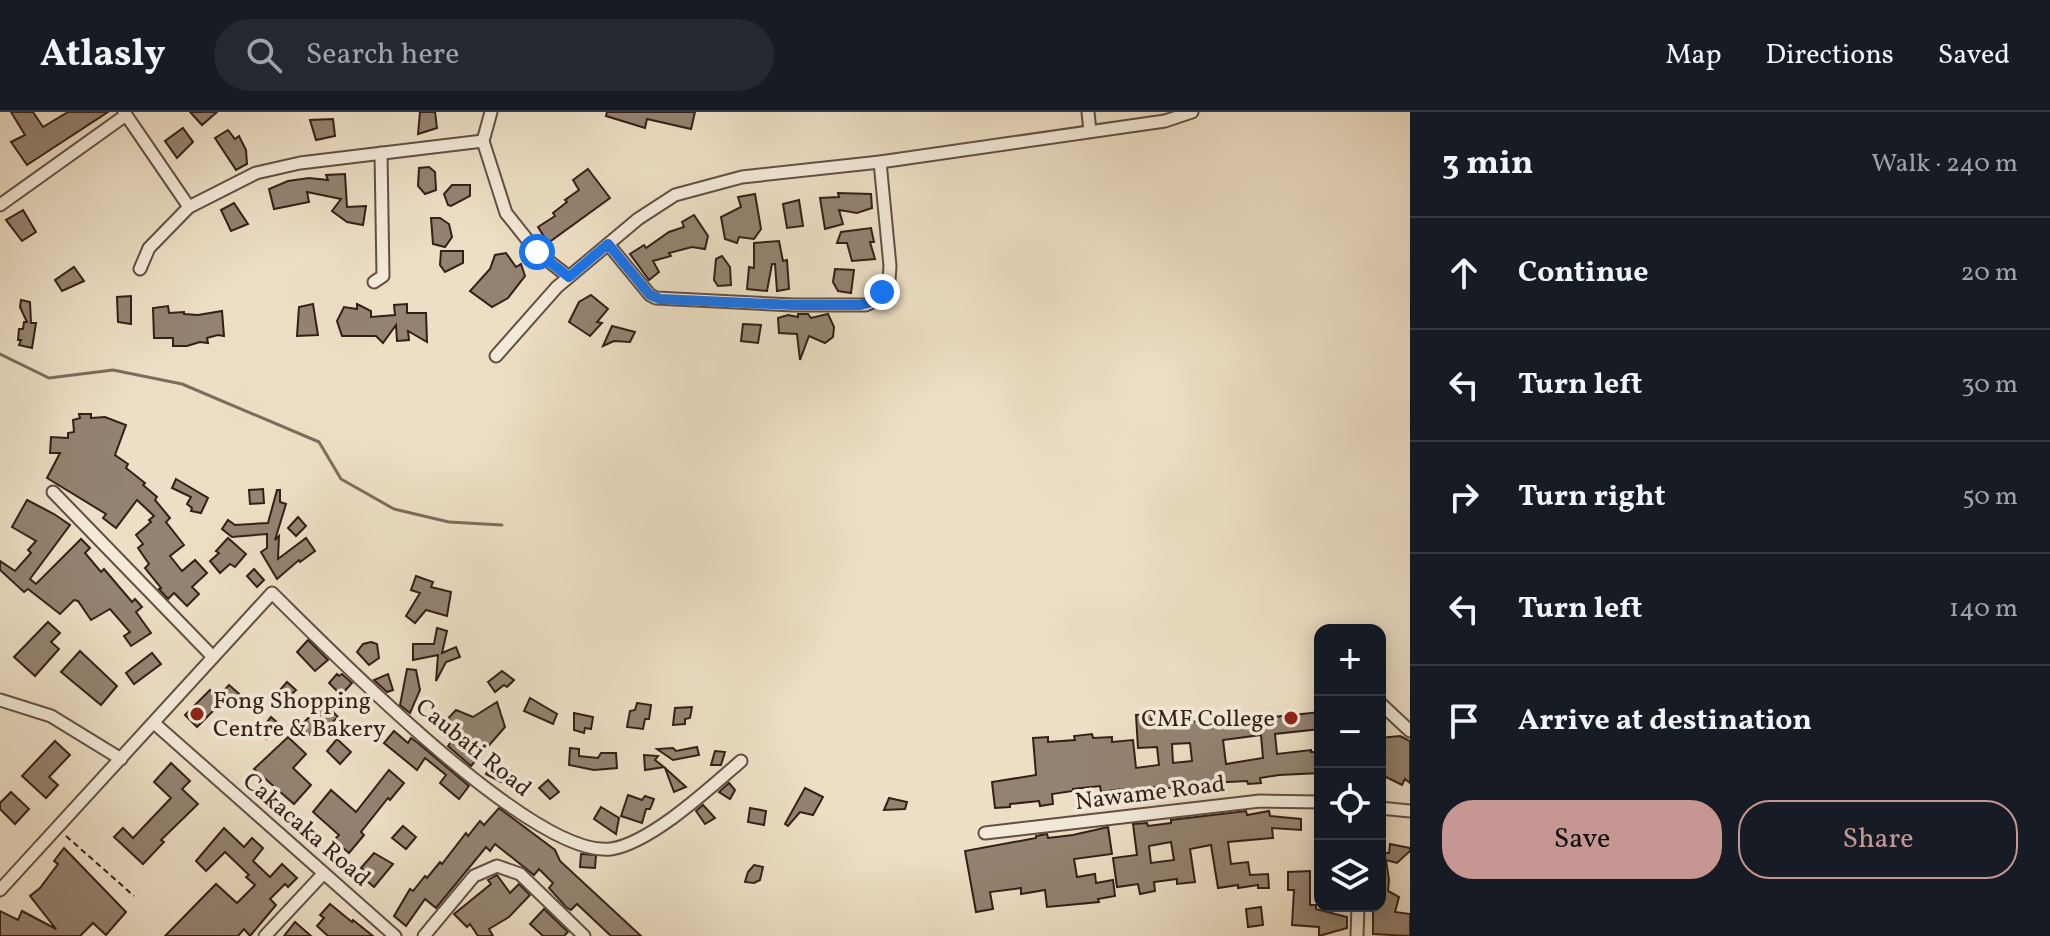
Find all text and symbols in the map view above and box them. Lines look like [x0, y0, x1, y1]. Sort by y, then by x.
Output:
search box [214, 19, 774, 91]
text: Atlasly [40, 29, 166, 82]
icon: search [242, 33, 286, 77]
text: Search here [306, 34, 459, 76]
text: Map [1666, 36, 1722, 75]
text: Directions [1766, 36, 1894, 75]
text: Saved [1938, 36, 2010, 75]
text: 3 min [1442, 141, 1533, 188]
text: Walk · 240 m [1871, 146, 2018, 182]
route start [519, 234, 555, 270]
icon: ahead [1442, 251, 1486, 295]
text: Continue [1518, 252, 1649, 294]
text: 20 m [1960, 255, 2018, 291]
route end [864, 274, 900, 310]
icon: left [1442, 363, 1486, 407]
text: Turn left [1518, 364, 1642, 406]
text: 30 m [1961, 367, 2018, 403]
icon: right [1442, 475, 1486, 519]
text: Turn right [1518, 476, 1666, 518]
text: 50 m [1962, 479, 2018, 515]
icon: left [1442, 587, 1486, 631]
text: Turn left [1518, 588, 1642, 630]
text: 140 m [1949, 591, 2018, 627]
map controls [1314, 624, 1386, 912]
button: + [1314, 624, 1386, 696]
place label: Fong Shopping Centre & Bakery [213, 685, 386, 747]
street label: Caubati Road [407, 691, 538, 806]
button: − [1314, 696, 1386, 768]
icon: arrive [1442, 699, 1486, 743]
text: Arrive at destination [1518, 700, 1812, 742]
place label: CMF College [1141, 703, 1275, 737]
marker: Fong Shopping Centre & Bakery [188, 705, 206, 723]
marker: CMF College [1282, 709, 1300, 727]
street label: Cakacaka Road [234, 765, 377, 896]
street label: Nawame Road [1073, 768, 1227, 820]
button: locate [1314, 768, 1386, 840]
button: Save [1442, 800, 1722, 879]
button: Share [1738, 800, 2018, 879]
button: layers [1314, 840, 1386, 912]

